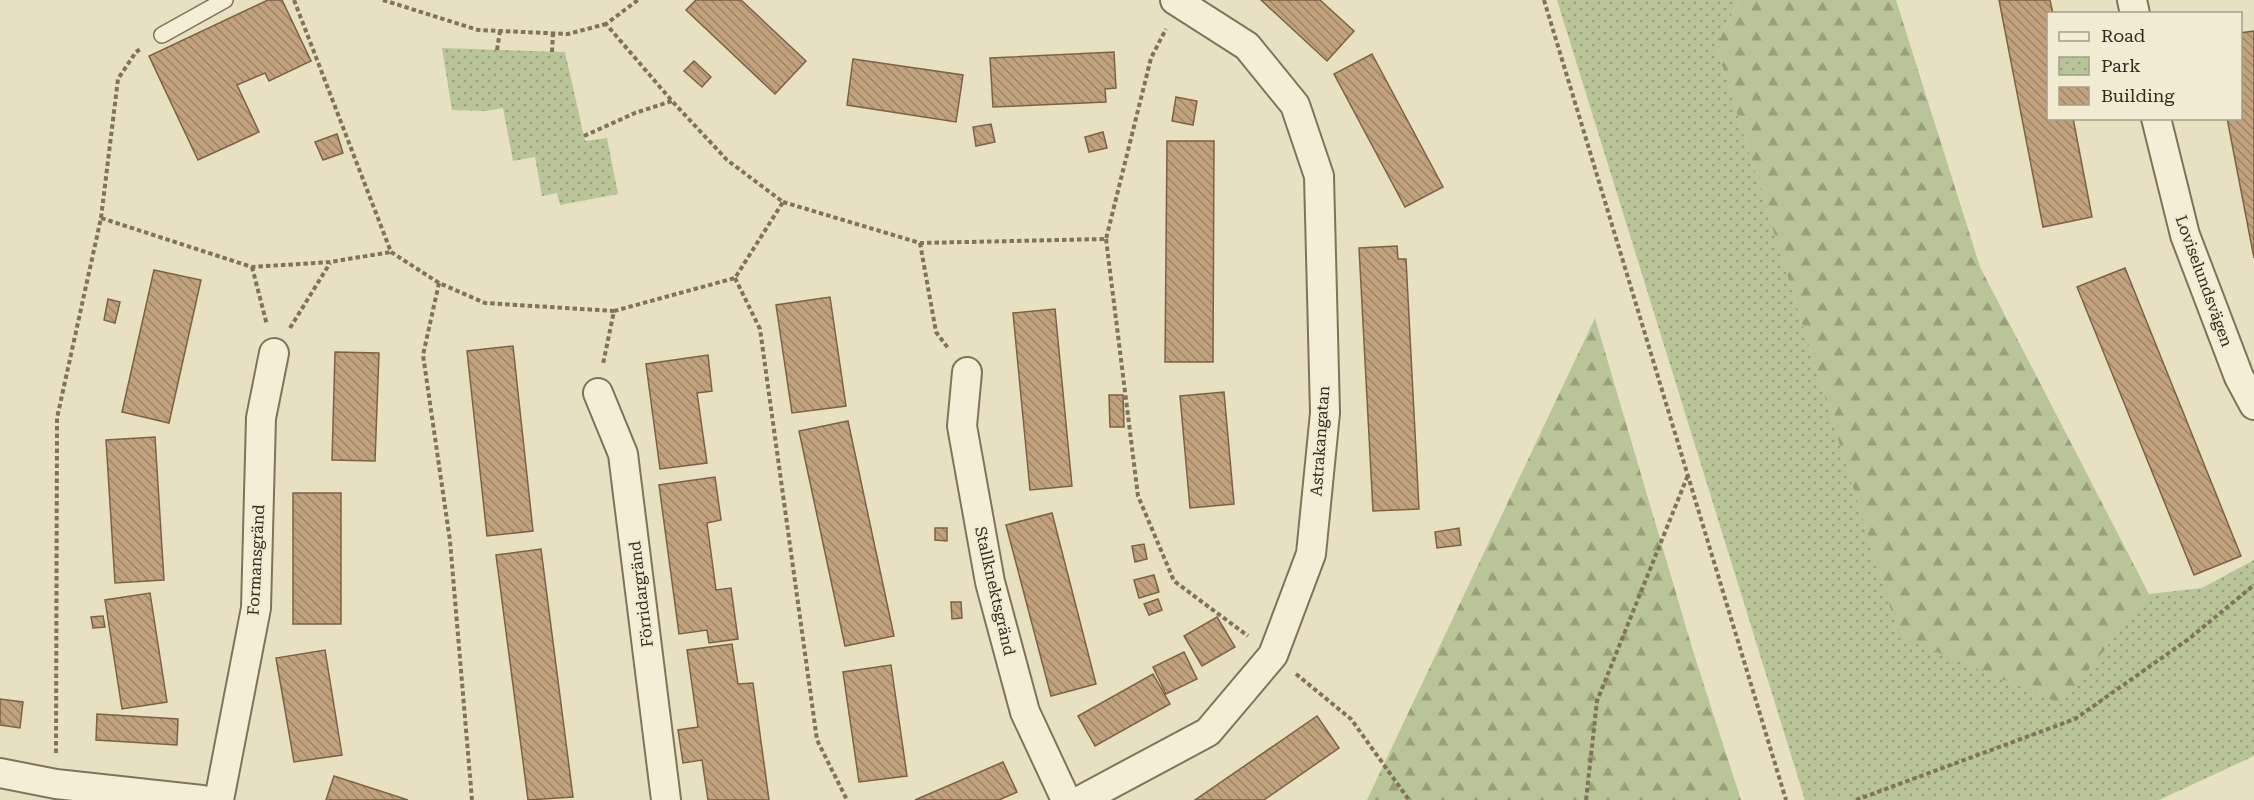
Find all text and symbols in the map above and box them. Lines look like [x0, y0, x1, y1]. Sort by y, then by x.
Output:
legend [2047, 12, 2242, 120]
text: Road [2101, 25, 2146, 46]
text: Park [2101, 55, 2141, 76]
text: Building [2101, 85, 2175, 106]
street label: Loviselundsvägen [2171, 213, 2237, 349]
street label: Astrakangatan [1307, 385, 1333, 497]
street label: Formansgränd [244, 504, 268, 616]
street label: Stallknektsgränd [971, 525, 1019, 657]
street label: Förridargränd [625, 540, 657, 648]

